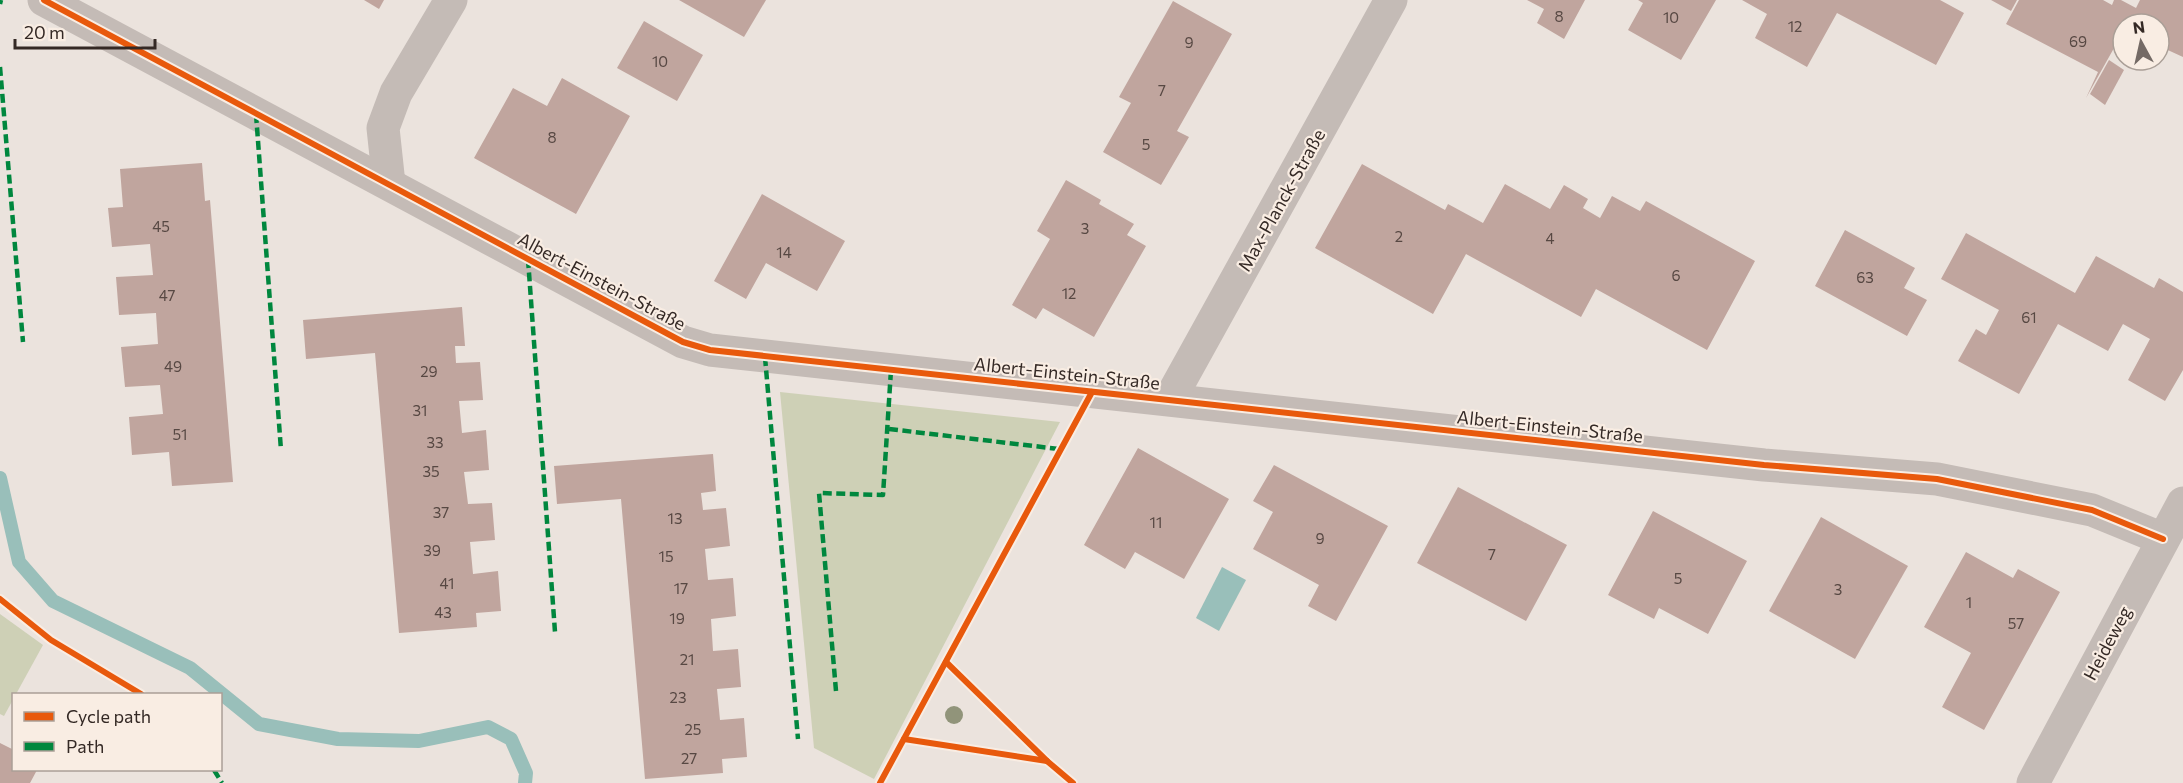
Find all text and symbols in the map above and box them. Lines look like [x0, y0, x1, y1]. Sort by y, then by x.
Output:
house number: 8 [1554, 7, 1564, 25]
house number: 10 [1663, 8, 1679, 26]
scale bar [15, 12, 154, 50]
north arrow [2111, 12, 2171, 72]
text: N [2132, 16, 2146, 37]
house number: 12 [1788, 17, 1802, 35]
text: 20 m [24, 21, 65, 43]
house number: 69 [2069, 32, 2087, 50]
house number: 9 [1184, 33, 1194, 51]
house number: 10 [652, 52, 668, 70]
house number: 7 [1158, 81, 1166, 99]
street label: Max-Planck-Straße [1233, 125, 1329, 275]
house number: 8 [547, 128, 557, 146]
house number: 5 [1142, 135, 1150, 153]
house number: 45 [152, 217, 170, 235]
house number: 3 [1081, 219, 1089, 237]
street label: Albert-Einstein-Straße [514, 227, 690, 335]
house number: 2 [1395, 227, 1403, 245]
house number: 4 [1546, 229, 1555, 247]
house number: 14 [776, 243, 792, 261]
house number: 6 [1671, 266, 1681, 284]
house number: 63 [1856, 268, 1874, 286]
house number: 12 [1062, 284, 1076, 302]
house number: 47 [159, 286, 175, 304]
house number: 61 [2021, 308, 2037, 326]
street label: Albert-Einstein-Straße [973, 352, 1161, 394]
house number: 49 [164, 357, 182, 375]
house number: 29 [420, 362, 438, 380]
house number: 31 [413, 401, 427, 419]
street label: Albert-Einstein-Straße [1456, 405, 1644, 447]
house number: 51 [172, 425, 188, 443]
house number: 33 [426, 433, 444, 451]
house number: 35 [422, 462, 440, 480]
house number: 37 [433, 503, 449, 521]
house number: 13 [668, 509, 682, 527]
house number: 11 [1150, 513, 1162, 531]
house number: 9 [1315, 529, 1325, 547]
house number: 39 [423, 541, 441, 559]
house number: 7 [1488, 545, 1496, 563]
house number: 15 [658, 547, 674, 565]
house number: 5 [1674, 569, 1682, 587]
house number: 41 [440, 574, 454, 592]
house number: 17 [674, 579, 688, 597]
house number: 3 [1834, 580, 1842, 598]
house number: 1 [1966, 593, 1972, 611]
street label: Heideweg [2078, 602, 2136, 684]
house number: 43 [434, 603, 452, 621]
house number: 19 [669, 609, 685, 627]
house number: 57 [2008, 614, 2024, 632]
house number: 21 [680, 650, 694, 668]
house number: 23 [670, 688, 686, 706]
legend [12, 693, 222, 771]
text: Cycle path [66, 705, 151, 727]
house number: 25 [685, 720, 701, 738]
text: Path [66, 735, 104, 757]
house number: 27 [681, 749, 697, 767]

